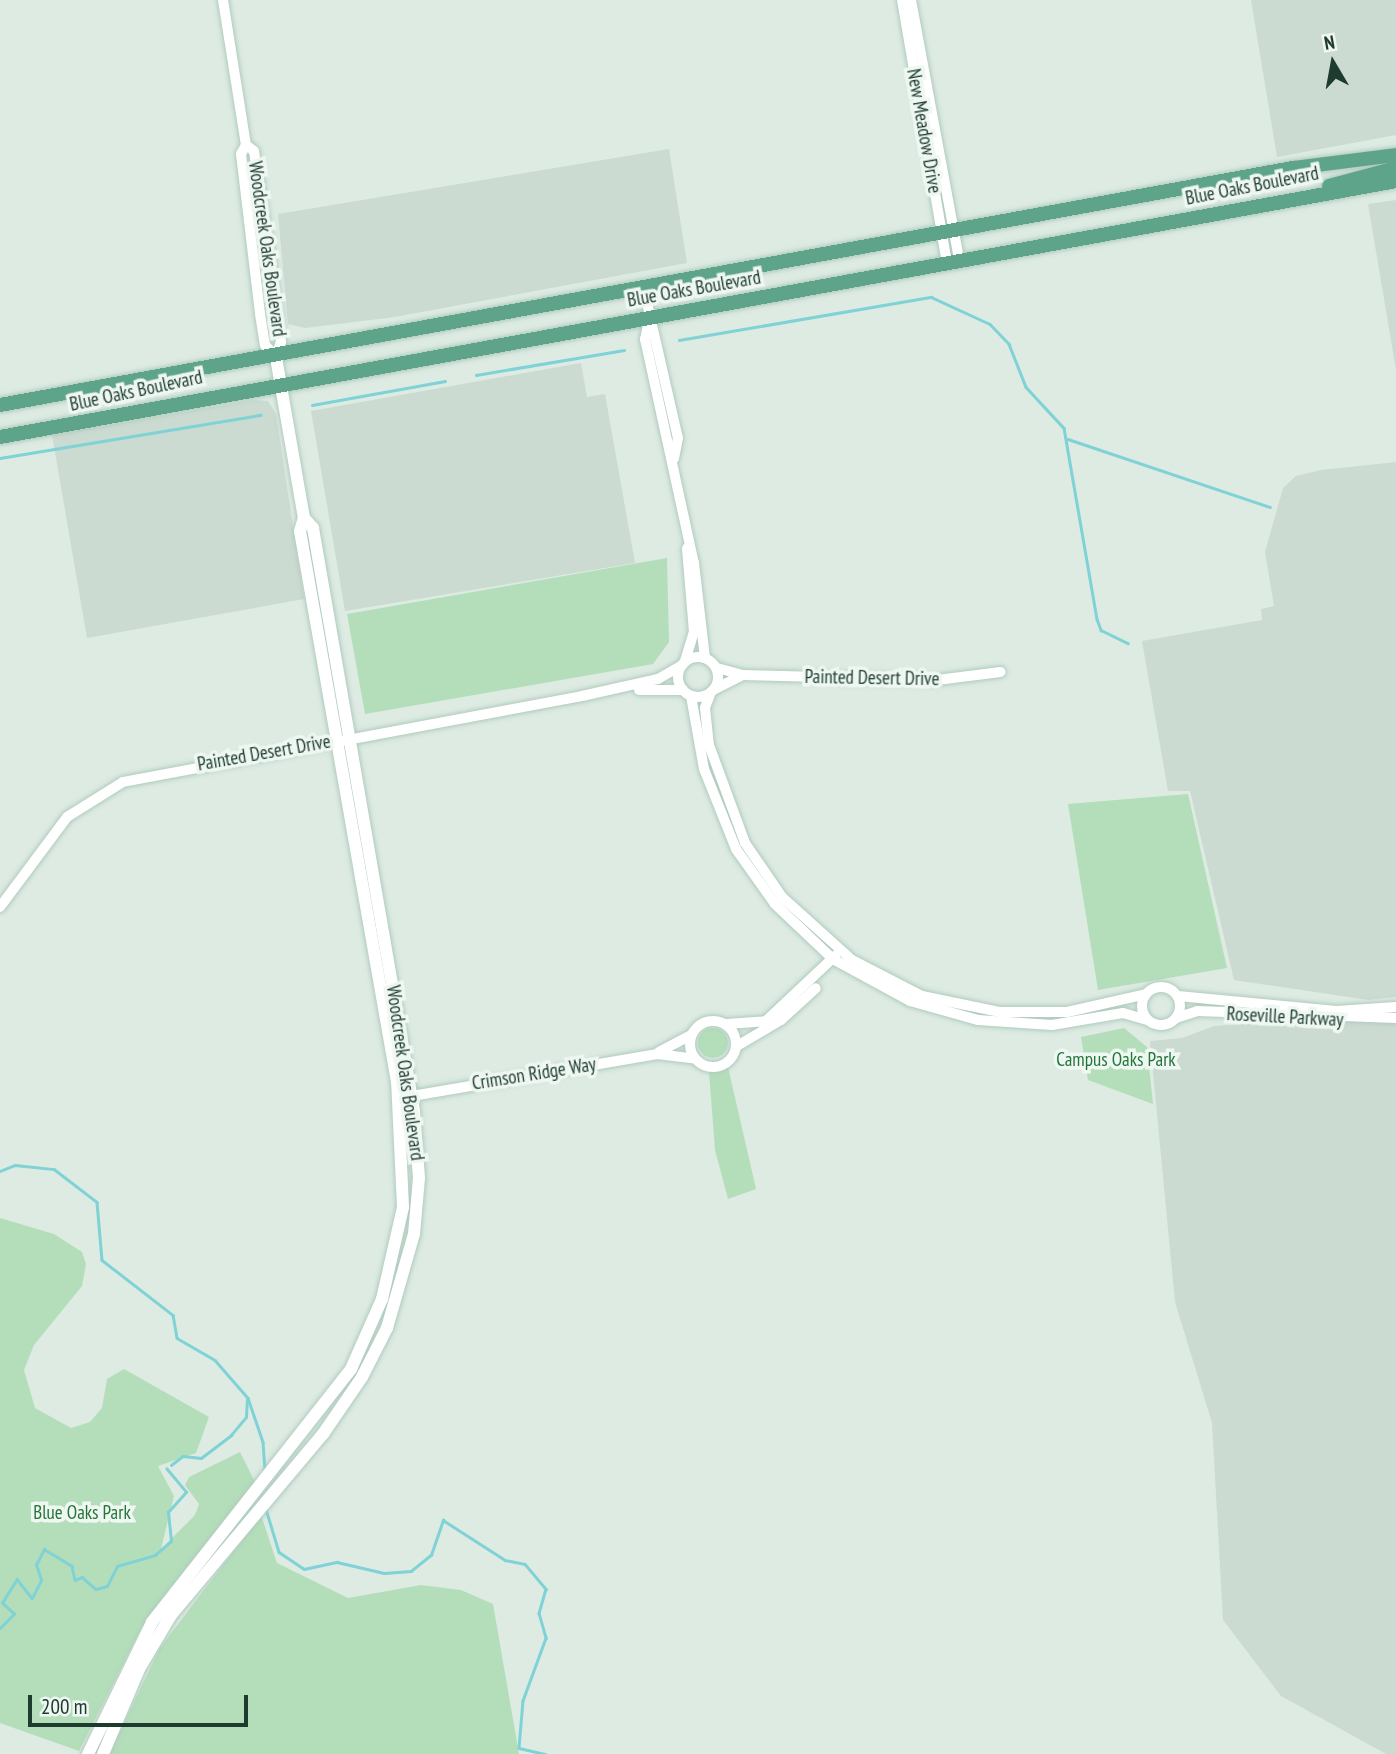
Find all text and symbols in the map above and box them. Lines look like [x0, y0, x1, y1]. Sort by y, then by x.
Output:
north arrow [1298, 28, 1368, 98]
text: N [1322, 30, 1336, 55]
street label: New Meadow Drive [902, 67, 946, 195]
street label: Woodcreek Oaks Boulevard [243, 160, 291, 338]
street label: Blue Oaks Boulevard [1184, 162, 1320, 210]
street label: Blue Oaks Boulevard [625, 266, 763, 312]
street label: Blue Oaks Boulevard [68, 366, 204, 416]
street label: Painted Desert Drive [804, 665, 940, 691]
street label: Painted Desert Drive [196, 730, 332, 776]
street label: Woodcreek Oaks Boulevard [381, 984, 429, 1162]
street label: Roseville Parkway [1226, 1003, 1344, 1031]
park label: Campus Oaks Park [1056, 1049, 1176, 1071]
street label: Crimson Ridge Way [470, 1053, 598, 1095]
park label: Blue Oaks Park [33, 1502, 131, 1524]
scale bar [32, 1680, 252, 1724]
text: 200 m [41, 1693, 87, 1720]

